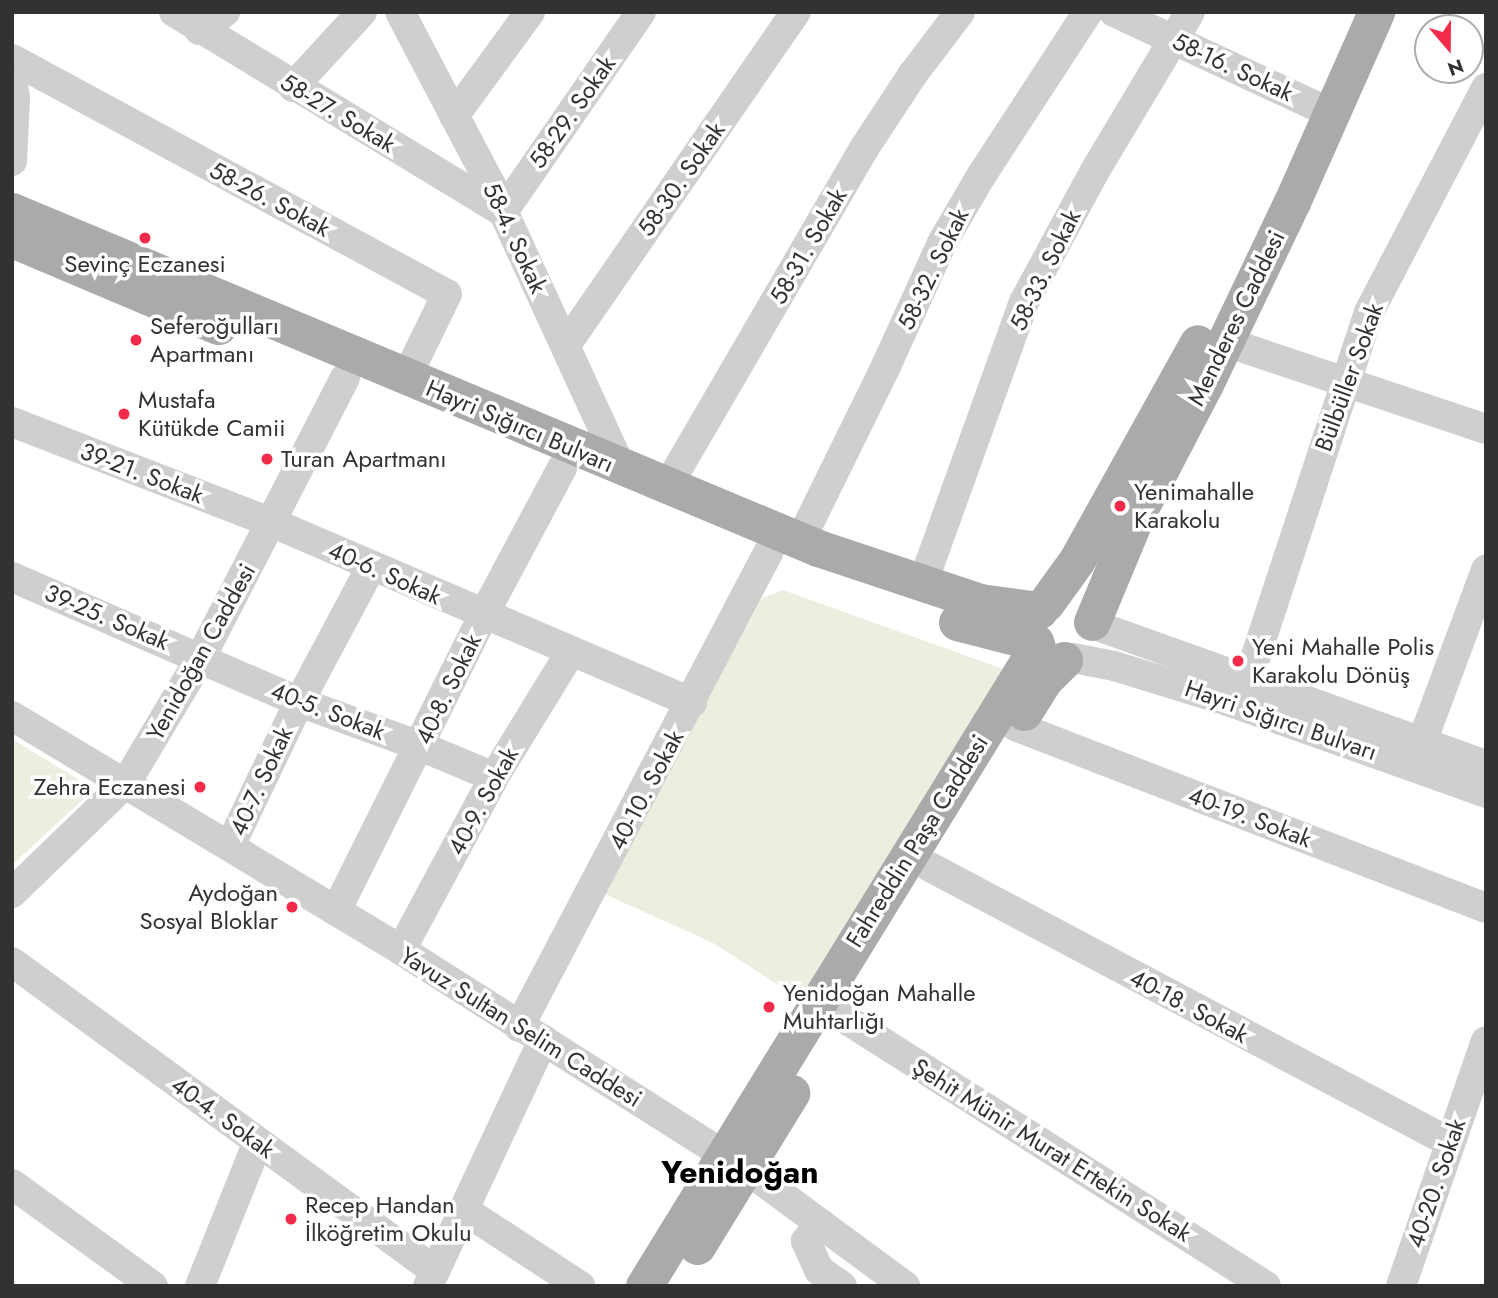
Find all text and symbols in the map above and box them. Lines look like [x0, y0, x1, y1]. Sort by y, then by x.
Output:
north arrow [1414, 14, 1484, 84]
street label: 58-16. Sokak [1168, 27, 1298, 107]
street label: 58-29. Sokak [523, 50, 621, 174]
text: N [1444, 52, 1467, 83]
street label: 58-27. Sokak [275, 67, 401, 159]
street label: 58-30. Sokak [631, 116, 731, 242]
street label: 58-26. Sokak [205, 155, 335, 243]
street label: 58-4. Sokak [477, 178, 553, 298]
street label: 58-31. Sokak [763, 183, 853, 309]
street label: 58-32. Sokak [891, 203, 975, 335]
street label: 58-33. Sokak [1003, 205, 1087, 335]
street label: Menderes Caddesi [1181, 226, 1291, 410]
marker: Sevinç Eczanesi [137, 230, 153, 246]
place label: Sevinç Eczanesi [64, 250, 226, 278]
street label: Bülbüller Sokak [1309, 299, 1389, 455]
place label: Seferoğulları Apartmanı [150, 312, 279, 368]
marker: Seferoğulları Apartmanı [128, 332, 144, 348]
street label: Hayri Sığırcı Bulvarı [422, 373, 618, 479]
place label: Mustafa Kütükde Camii [138, 386, 286, 442]
marker: Mustafa Kütükde Camii [116, 406, 132, 422]
street label: 39-21. Sokak [76, 436, 208, 510]
place label: Turan Apartmanı [281, 445, 447, 473]
marker: Turan Apartmanı [259, 451, 275, 467]
place label: Yenimahalle Karakolu [1134, 478, 1254, 534]
marker: Yenimahalle Karakolu [1112, 498, 1128, 514]
street label: 40-6. Sokak [324, 535, 446, 611]
street label: Yenidoğan Caddesi [140, 559, 262, 745]
street label: 39-25. Sokak [40, 578, 174, 656]
street label: 40-8. Sokak [409, 629, 487, 749]
place label: Yeni Mahalle Polis Karakolu Dönüş [1252, 633, 1434, 689]
marker: Yeni Mahalle Polis Karakolu Dönüş [1230, 653, 1246, 669]
street label: Hayri Sığırcı Bulvarı [1181, 674, 1381, 766]
street label: 40-5. Sokak [267, 676, 389, 746]
street label: 40-7. Sokak [223, 722, 299, 840]
street label: 40-10. Sokak [602, 725, 690, 855]
street label: Fahreddin Paşa Caddesi [840, 729, 994, 953]
street label: 40-9. Sokak [442, 742, 524, 860]
place label: Zehra Eczanesi [34, 773, 186, 801]
marker: Zehra Eczanesi [192, 779, 208, 795]
street label: 40-19. Sokak [1184, 780, 1316, 854]
place label: Aydoğan Sosyal Bloklar [139, 879, 278, 935]
marker: Aydoğan Sosyal Bloklar [284, 899, 300, 915]
street label: Yavuz Sultan Selim Caddesi [395, 941, 647, 1113]
street label: 40-18. Sokak [1125, 963, 1253, 1049]
place label: Yenidoğan Mahalle Muhtarlığı [783, 979, 976, 1035]
marker: Yenidoğan Mahalle Muhtarlığı [761, 999, 777, 1015]
street label: Şehit Münir Murat Ertekin Sokak [907, 1052, 1197, 1248]
street label: 40-4. Sokak [166, 1070, 280, 1164]
street label: 40-20. Sokak [1400, 1115, 1472, 1251]
district label: Yenidoğan [661, 1153, 819, 1191]
place label: Recep Handan İlköğretim Okulu [305, 1191, 472, 1247]
marker: Recep Handan İlköğretim Okulu [283, 1211, 299, 1227]

